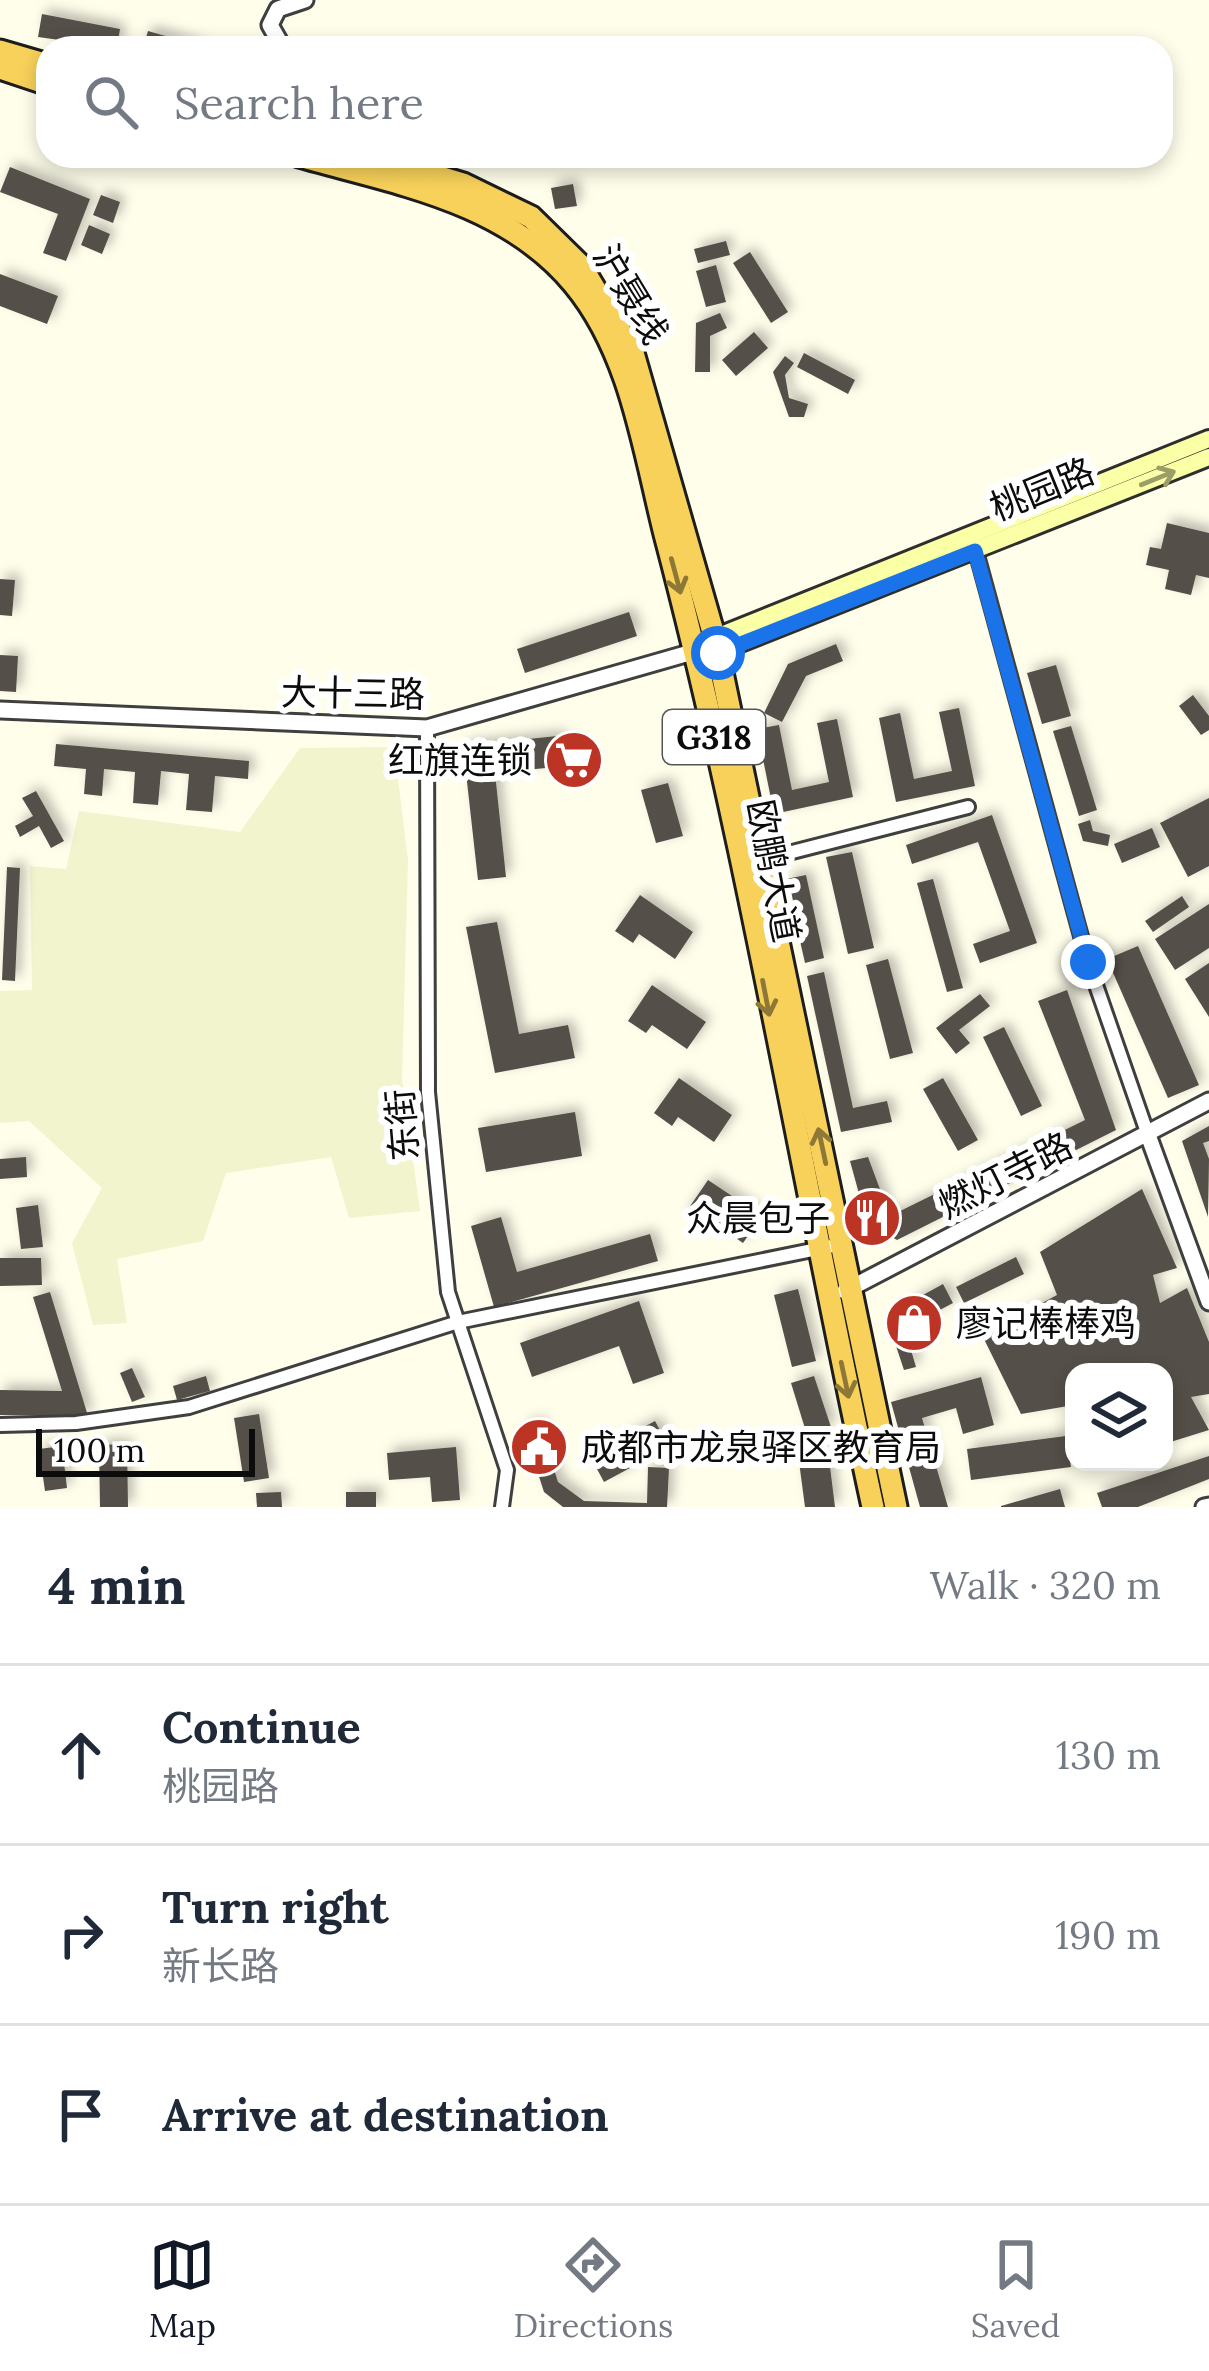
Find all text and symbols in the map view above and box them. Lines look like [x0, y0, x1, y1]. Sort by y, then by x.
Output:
search box [36, 36, 1173, 168]
icon: search [78, 69, 144, 135]
text: Search here [174, 74, 424, 131]
street label: 沪聂线 [583, 236, 679, 352]
street label: 桃园路 [983, 447, 1101, 531]
one-way arrow [1139, 466, 1176, 487]
one-way arrow [666, 556, 688, 594]
route start [691, 626, 745, 680]
street label: 大十三路 [281, 669, 425, 717]
road number: G318 [663, 710, 765, 764]
supermarket icon: 红旗连锁 [543, 729, 605, 791]
place label: 红旗连锁 [388, 737, 532, 783]
street label: 欧鹏大道 [738, 796, 810, 946]
route end [1061, 935, 1115, 989]
one-way arrow [756, 978, 778, 1017]
street label: 东街 [376, 1087, 428, 1163]
street label: 燃灯寺路 [930, 1122, 1080, 1228]
one-way arrow [809, 1127, 832, 1165]
restaurant icon: 众晨包子 [841, 1187, 903, 1249]
place label: 众晨包子 [686, 1195, 830, 1241]
shop icon: 廖记棒棒鸡 [883, 1292, 945, 1354]
place label: 廖记棒棒鸡 [956, 1300, 1136, 1346]
one-way arrow [835, 1360, 858, 1398]
map controls [1065, 1363, 1173, 1471]
button: layers [1065, 1363, 1173, 1471]
public building icon: 成都市龙泉驿区教育局 [508, 1416, 570, 1478]
scale bar [36, 1423, 255, 1476]
place label: 成都市龙泉驿区教育局 [581, 1424, 941, 1470]
text: 100 m [54, 1429, 145, 1471]
text: 4 min [48, 1553, 185, 1618]
text: Walk · 320 m [930, 1560, 1161, 1610]
text: Continue [162, 1698, 361, 1755]
icon: ahead [48, 1722, 114, 1788]
text: 130 m [1056, 1730, 1161, 1780]
text: 桃园路 [162, 1761, 279, 1811]
text: Turn right [162, 1878, 389, 1935]
icon: right [48, 1902, 114, 1968]
text: 190 m [1055, 1910, 1161, 1960]
text: 新长路 [162, 1941, 279, 1991]
icon: arrive [48, 2082, 114, 2148]
text: Arrive at destination [162, 2086, 609, 2143]
tab: Map [149, 2232, 216, 2346]
tab: Directions [514, 2232, 673, 2346]
tab: Saved [971, 2232, 1060, 2346]

